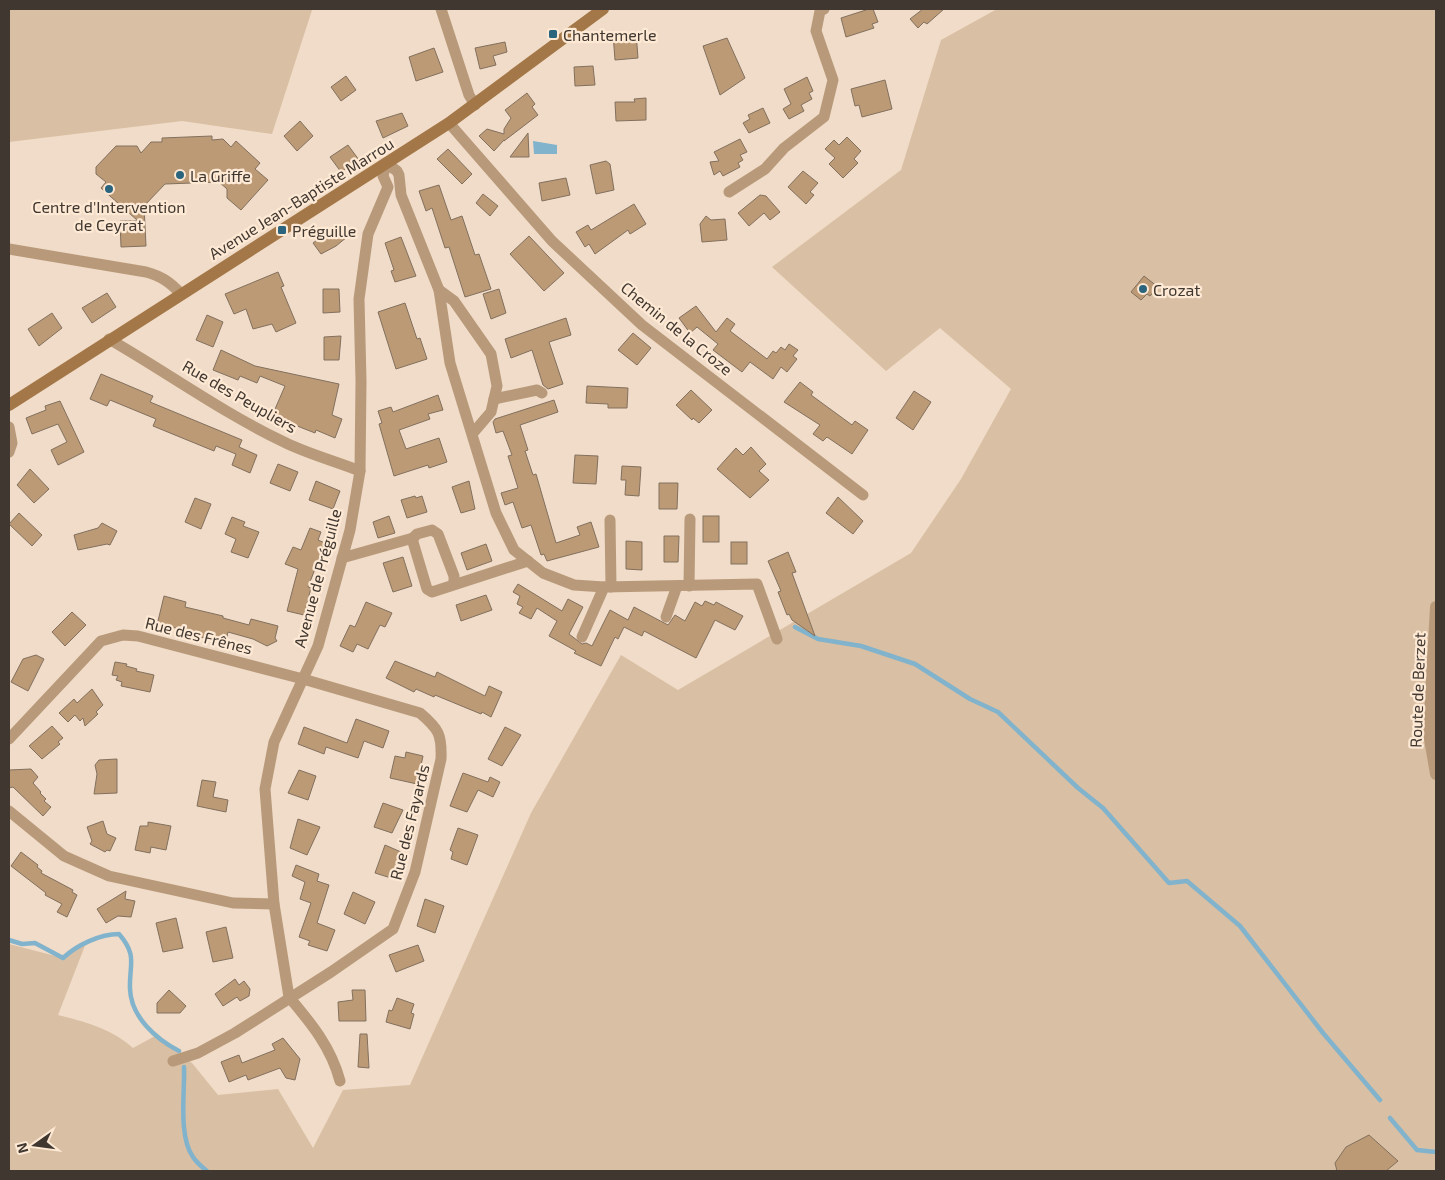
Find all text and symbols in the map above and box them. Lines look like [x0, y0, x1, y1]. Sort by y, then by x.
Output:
place label: Chantemerle [563, 25, 657, 44]
marker: Chantemerle [547, 28, 559, 40]
street label: Avenue Jean-Baptiste Marrou [205, 133, 397, 263]
place label: La Griffe [190, 166, 251, 185]
marker: La Griffe [174, 169, 186, 181]
marker: Centre d'Intervention de Ceyrat [103, 183, 115, 195]
place label: Centre d'Intervention de Ceyrat [32, 197, 186, 234]
place label: Préguille [292, 221, 356, 240]
marker: Préguille [276, 224, 288, 236]
street label: Chemin de la Croze [618, 277, 736, 379]
place label: Crozat [1153, 280, 1200, 299]
marker: Crozat [1137, 283, 1149, 295]
street label: Rue des Peupliers [179, 356, 301, 436]
street label: Avenue de Préguille [289, 507, 345, 649]
street label: Rue des Frênes [143, 613, 255, 657]
street label: Route de Berzet [1405, 632, 1429, 748]
street label: Rue des Fayards [385, 762, 433, 882]
north arrow [10, 1120, 60, 1170]
text: N [12, 1141, 31, 1155]

